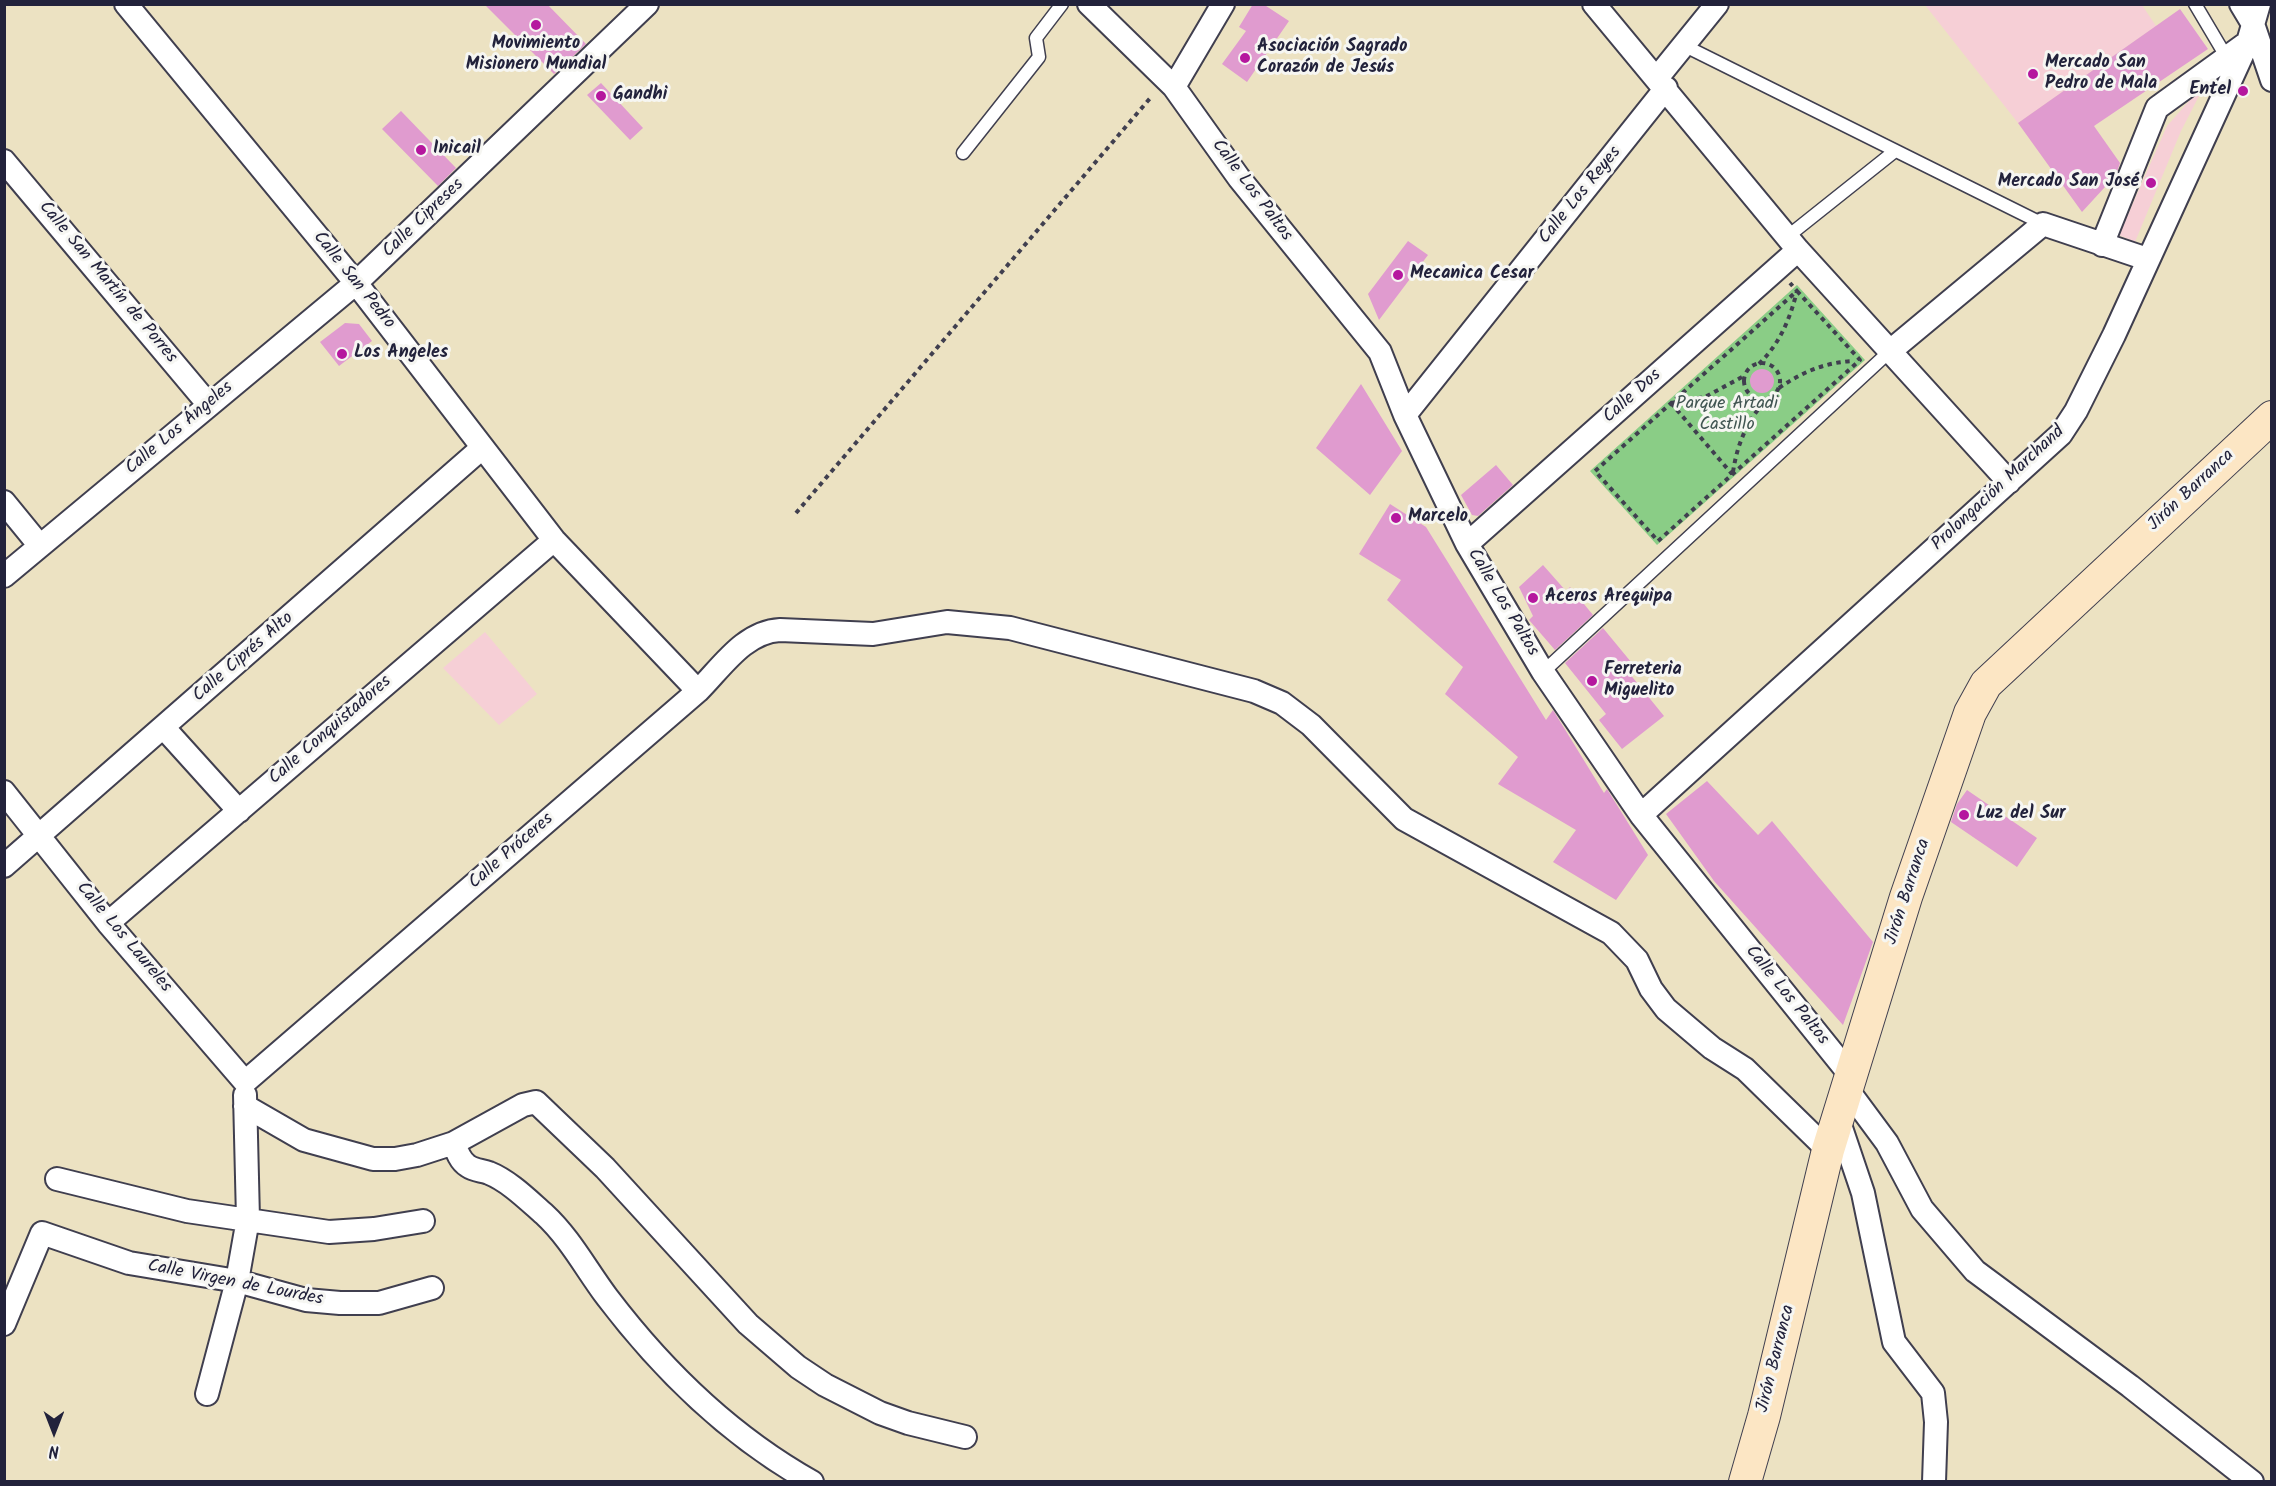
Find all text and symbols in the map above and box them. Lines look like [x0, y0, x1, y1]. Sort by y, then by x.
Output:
marker: Movimiento Misionero Mundial [529, 18, 543, 32]
place label: Movimiento Misionero Mundial [466, 34, 606, 76]
place label: Asociación Sagrado Corazón de Jesús [1257, 37, 1408, 80]
marker: Asociación Sagrado Corazón de Jesús [1238, 51, 1252, 65]
place label: Mercado San Pedro de Mala [2045, 53, 2157, 96]
marker: Mercado San Pedro de Mala [2026, 67, 2040, 81]
place label: Entel [2189, 80, 2231, 102]
marker: Entel [2236, 84, 2250, 98]
place label: Gandhi [613, 85, 667, 107]
marker: Gandhi [594, 89, 608, 103]
street label: Calle Los Paltos [1206, 136, 1296, 246]
place label: Inicail [433, 139, 481, 161]
marker: Inicail [414, 143, 428, 157]
street label: Calle Los Reyes [1535, 143, 1627, 249]
place label: Mercado San José [1998, 172, 2139, 194]
street label: Calle Cipreses [379, 175, 469, 263]
marker: Mercado San José [2144, 176, 2158, 190]
street label: Calle San Martín de Porres [33, 198, 181, 368]
street label: Calle San Pedro [307, 228, 399, 334]
place label: Mecanica Cesar [1410, 264, 1534, 286]
marker: Mecanica Cesar [1391, 268, 1405, 282]
place label: Los Angeles [354, 343, 448, 365]
marker: Los Angeles [335, 347, 349, 361]
street label: Calle Dos [1599, 365, 1667, 429]
street label: Calle Los Ángeles [122, 378, 238, 480]
park label: Parque Artadi Castillo [1676, 394, 1778, 436]
street label: Prolongación Marchand [1928, 422, 2070, 556]
street label: Jirón Barranca [2144, 446, 2240, 536]
place label: Marcelo [1408, 507, 1468, 529]
marker: Marcelo [1389, 511, 1403, 525]
street label: Calle Los Paltos [1461, 545, 1543, 661]
place label: Aceros Arequipa [1545, 587, 1672, 609]
marker: Aceros Arequipa [1526, 591, 1540, 605]
street label: Calle Ciprés Alto [189, 608, 299, 708]
place label: Ferreteria Miguelito [1604, 660, 1682, 702]
street label: Calle Conquistadores [265, 672, 397, 790]
marker: Ferreteria Miguelito [1585, 674, 1599, 688]
place label: Luz del Sur [1976, 804, 2066, 826]
marker: Luz del Sur [1957, 808, 1971, 822]
street label: Calle Próceres [465, 809, 559, 895]
street label: Jirón Barranca [1882, 836, 1936, 948]
street label: Calle Los Laureles [71, 878, 175, 998]
street label: Calle Los Paltos [1739, 942, 1833, 1050]
street label: Calle Virgen de Lourdes [145, 1256, 325, 1312]
street label: Jirón Barranca [1753, 1303, 1801, 1415]
north arrow [24, 1402, 84, 1462]
text: N [49, 1438, 59, 1463]

